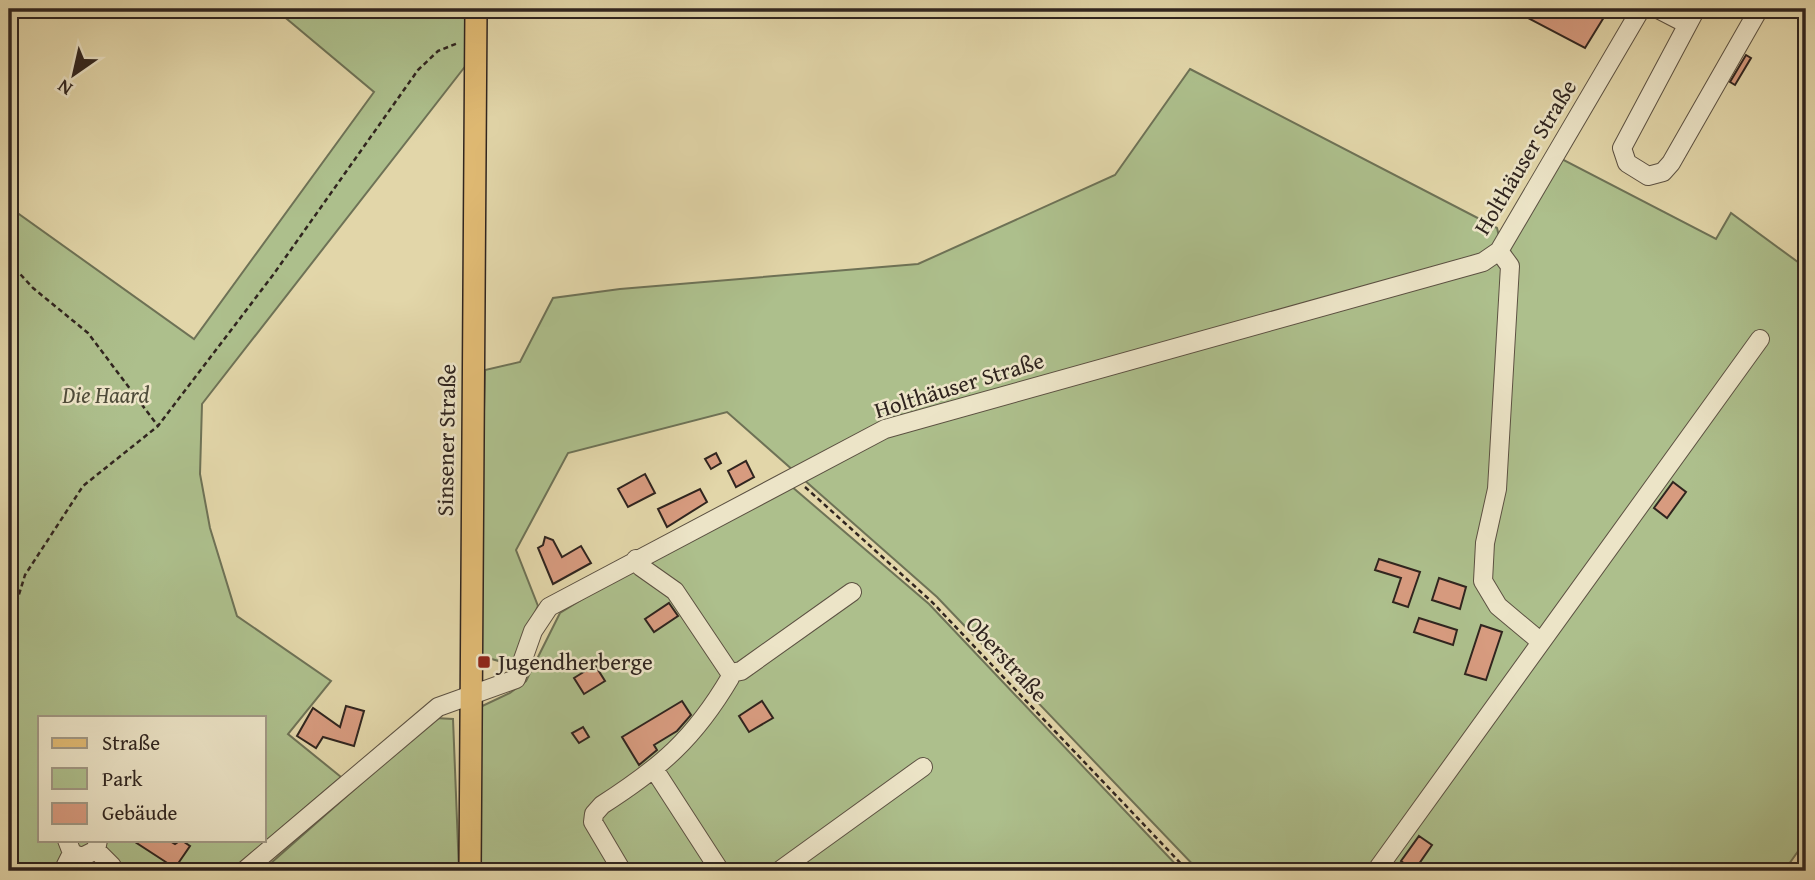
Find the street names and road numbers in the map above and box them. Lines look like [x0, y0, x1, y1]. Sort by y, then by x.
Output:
street label: Holthäuser Straße [1465, 73, 1584, 241]
street label: Holthäuser Straße [870, 343, 1048, 426]
street label: Sinsener Straße [428, 363, 463, 517]
street label: Oberstraße [959, 608, 1056, 709]

